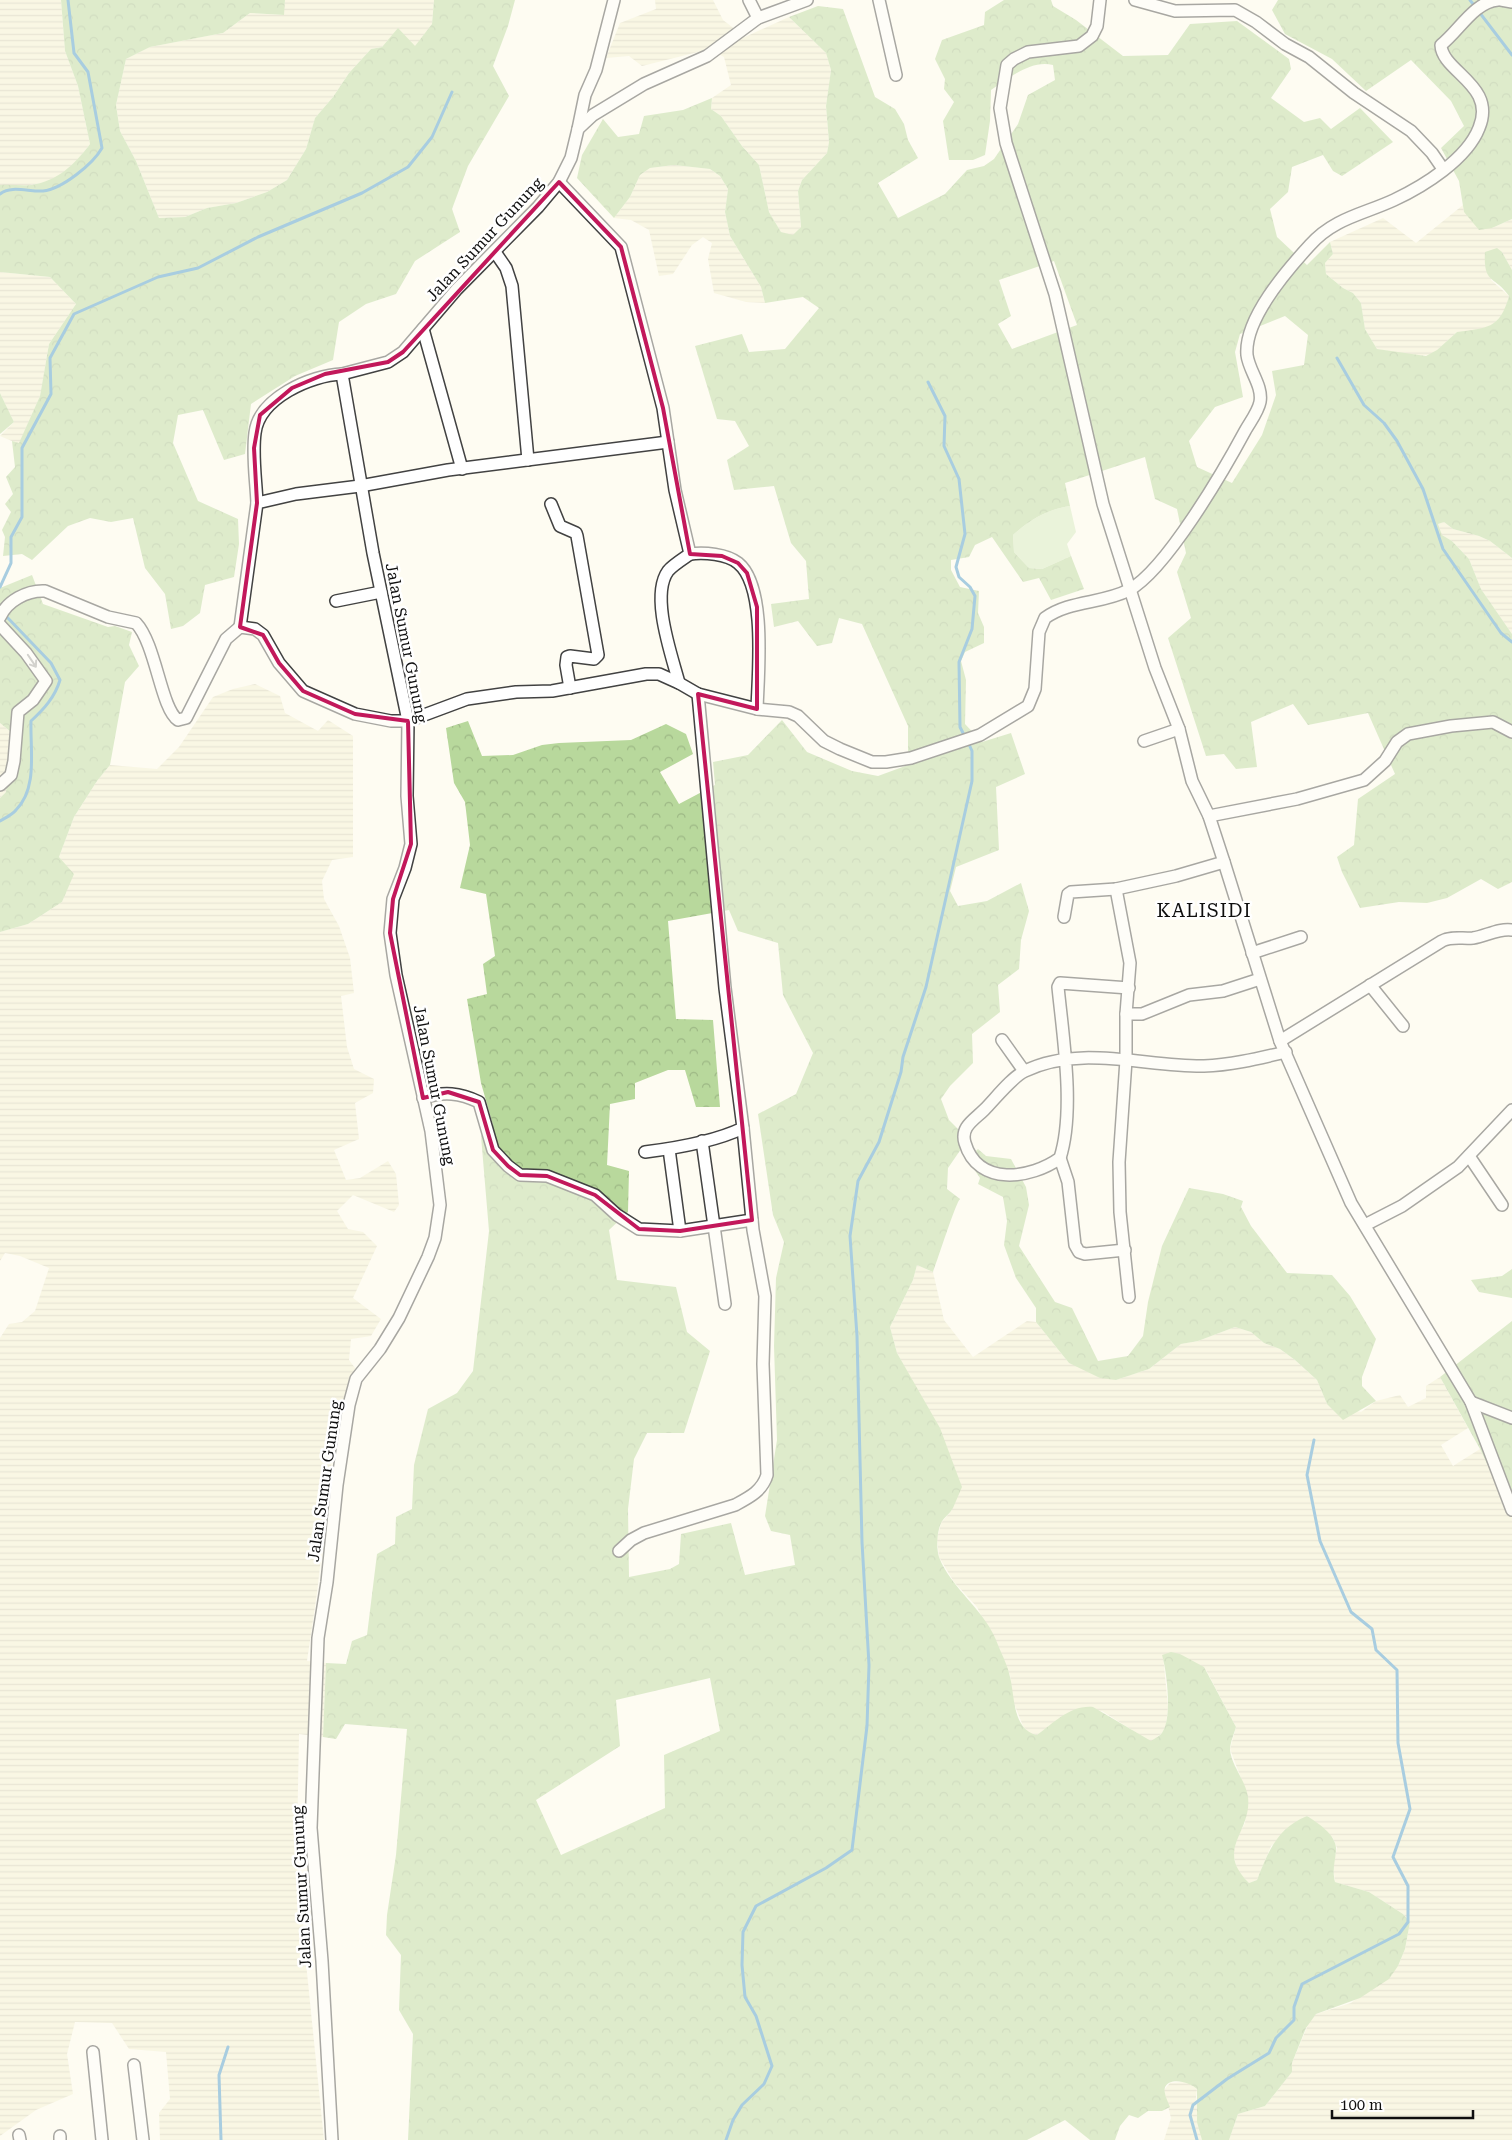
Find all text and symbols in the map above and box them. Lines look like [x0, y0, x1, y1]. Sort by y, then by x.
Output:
street label: Jalan Sumur Gunung [422, 173, 547, 305]
street label: Jalan Sumur Gunung [382, 561, 432, 726]
one-way arrow [27, 654, 37, 668]
district label: KALISIDI [1156, 899, 1252, 922]
street label: Jalan Sumur Gunung [410, 1003, 460, 1168]
street label: Jalan Sumur Gunung [304, 1398, 345, 1563]
street label: Jalan Sumur Gunung [288, 1804, 315, 1969]
scale bar [1332, 2088, 1473, 2120]
text: 100 m [1340, 2096, 1383, 2114]

